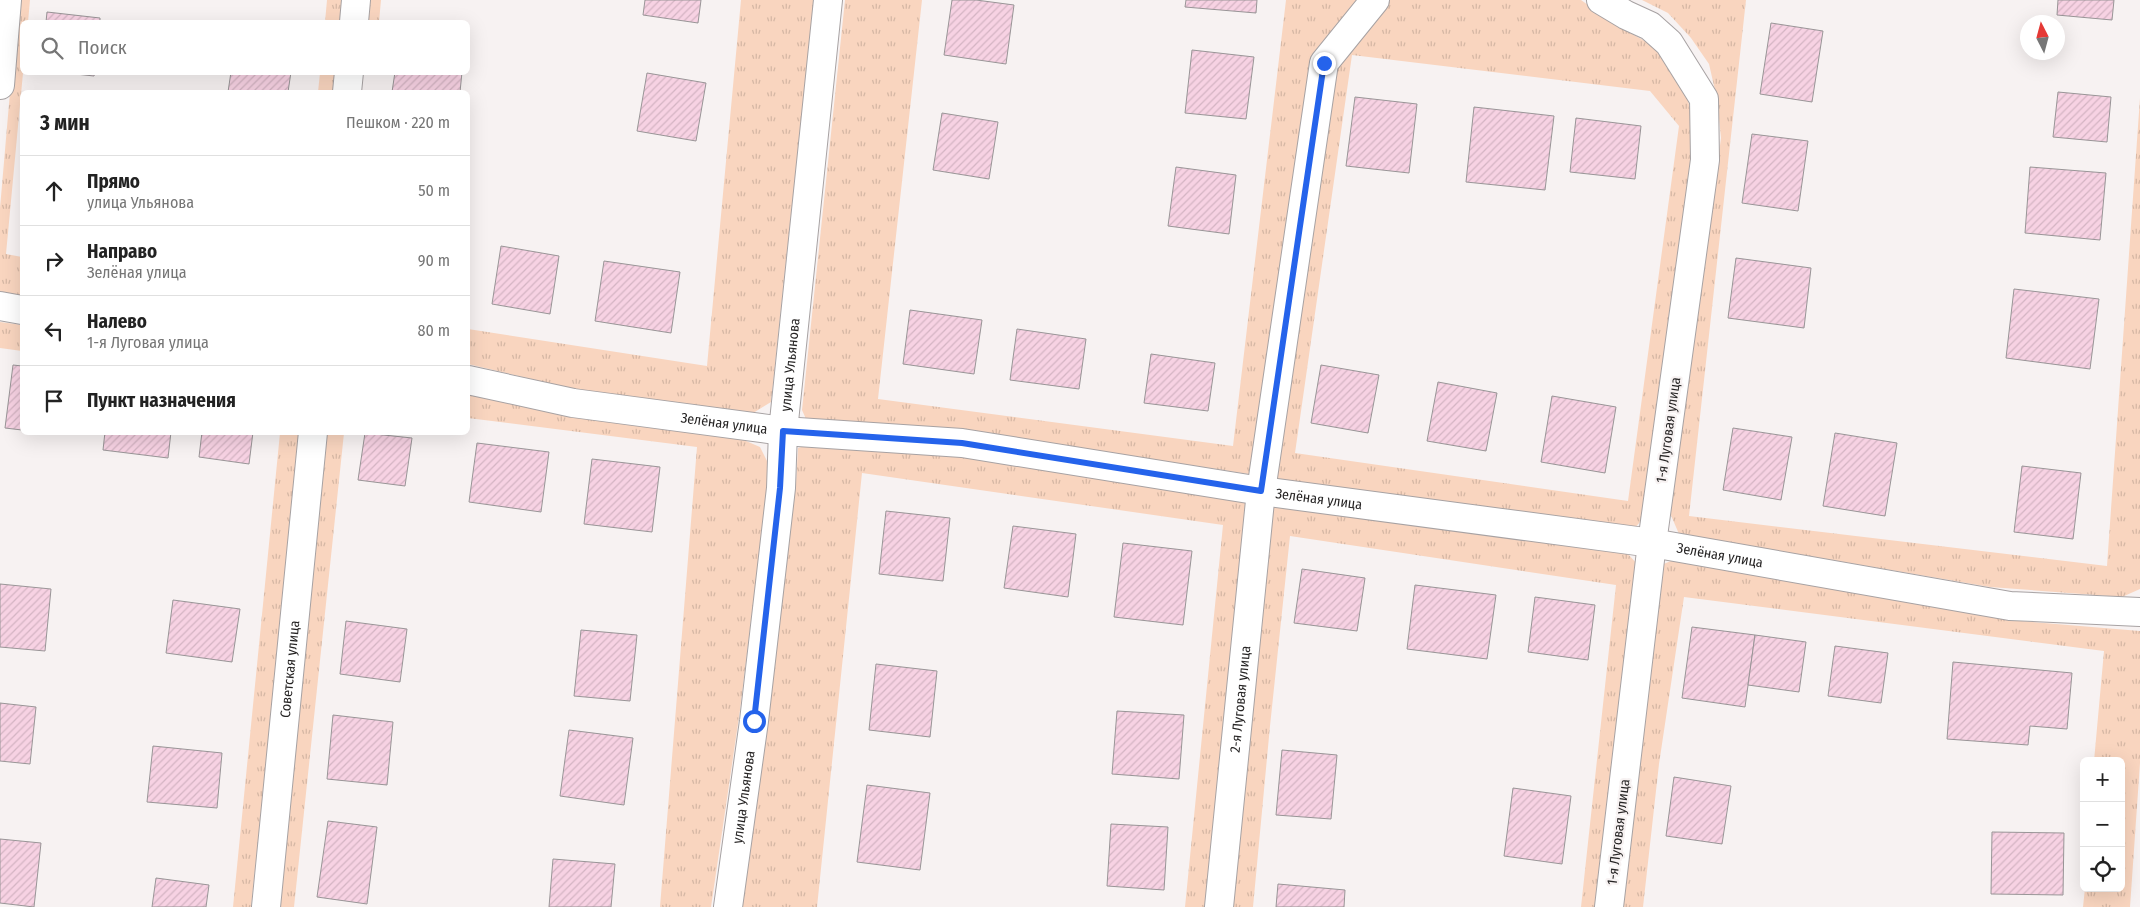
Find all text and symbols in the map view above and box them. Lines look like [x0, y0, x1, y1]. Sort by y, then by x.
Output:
north arrow [2020, 15, 2065, 60]
search box [20, 20, 470, 75]
icon: search [38, 34, 66, 62]
text: Поиск [78, 36, 127, 59]
route end [1313, 52, 1336, 75]
text: 3 мин [40, 110, 90, 136]
text: Пешком · 220 m [346, 113, 450, 132]
text: Прямо [87, 170, 140, 193]
icon: ahead [40, 177, 68, 205]
text: 50 m [418, 181, 450, 200]
text: улица Ульянова [87, 193, 194, 212]
text: Направо [87, 240, 157, 263]
icon: right [40, 247, 68, 275]
text: 90 m [418, 251, 450, 270]
text: Зелёная улица [87, 263, 187, 282]
text: Налево [87, 310, 147, 333]
icon: left [40, 317, 68, 345]
street label: улица Ульянова [777, 317, 804, 412]
text: 80 m [418, 321, 450, 340]
text: 1-я Луговая улица [87, 333, 209, 352]
street label: 1-я Луговая улица [1653, 376, 1684, 484]
icon: arrive [40, 387, 68, 415]
text: Пункт назначения [87, 389, 236, 412]
street label: Зелёная улица [680, 409, 769, 438]
street label: Зелёная улица [1274, 485, 1363, 513]
street label: Зелёная улица [1675, 540, 1764, 571]
street label: Советская улица [277, 620, 303, 719]
street label: 2-я Луговая улица [1227, 645, 1254, 753]
route start [743, 710, 766, 733]
street label: улица Ульянова [729, 749, 759, 845]
map controls [2080, 757, 2125, 892]
button: + [2080, 757, 2125, 802]
street label: 1-я Луговая улица [1604, 778, 1633, 886]
button: − [2080, 802, 2125, 847]
button: locate [2080, 847, 2125, 892]

